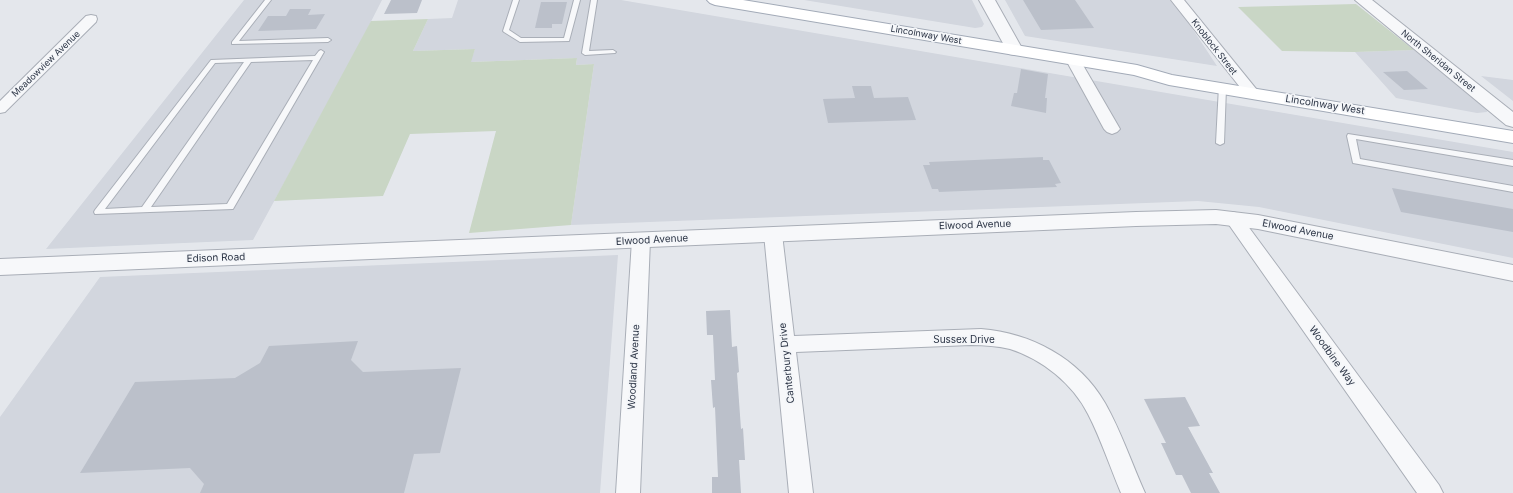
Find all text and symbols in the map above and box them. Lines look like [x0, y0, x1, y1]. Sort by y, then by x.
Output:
street label: Knoblock Street [1189, 17, 1239, 77]
street label: Lincolnway West [890, 23, 962, 47]
street label: North Sheridan Street [1399, 28, 1477, 94]
street label: Meadowview Avenue [10, 29, 82, 99]
street label: Lincolnway West [1285, 93, 1365, 117]
street label: Elwood Avenue [1261, 217, 1335, 243]
street label: Elwood Avenue [939, 218, 1011, 232]
street label: Elwood Avenue [615, 232, 689, 248]
street label: Edison Road [186, 251, 246, 265]
street label: Canterbury Drive [777, 322, 797, 404]
street label: Woodland Avenue [626, 324, 642, 410]
street label: Woodbine Way [1306, 324, 1358, 388]
street label: Sussex Drive [933, 334, 995, 346]

